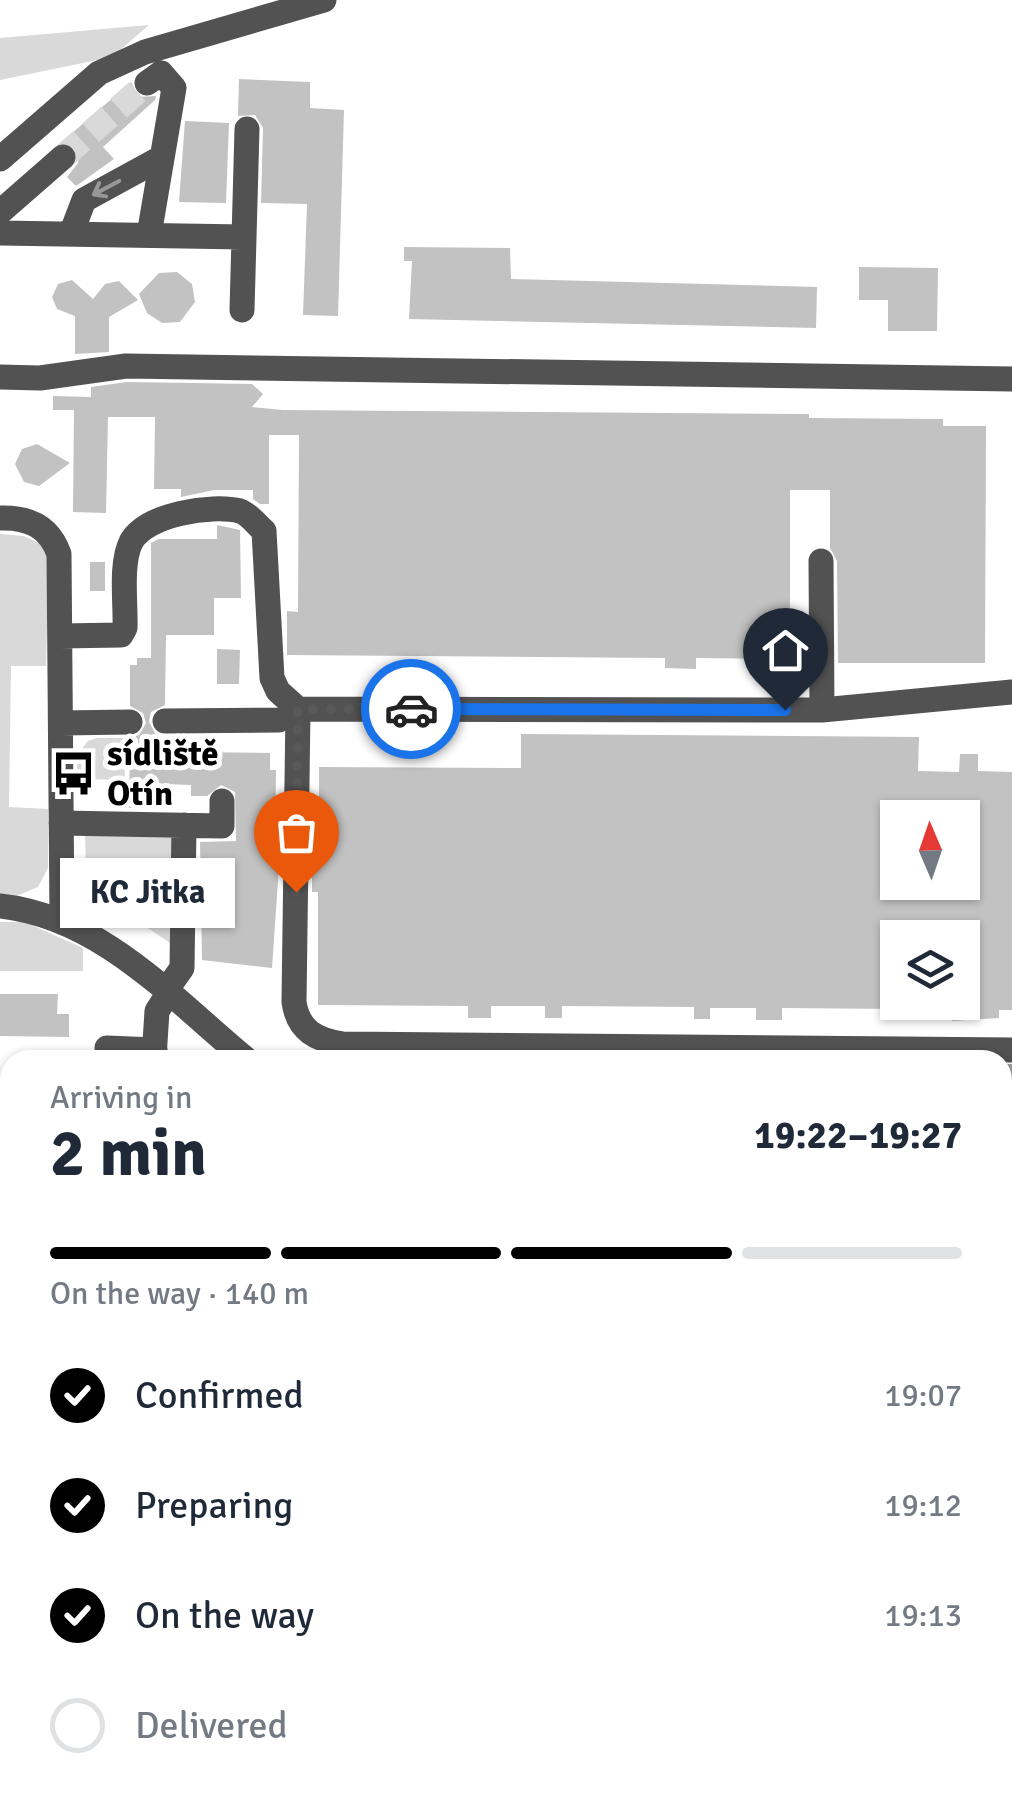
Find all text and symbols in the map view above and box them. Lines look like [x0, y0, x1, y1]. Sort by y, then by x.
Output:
one-way arrow [91, 179, 121, 199]
pin [743, 608, 828, 711]
icon: home [758, 623, 813, 678]
courier [361, 659, 461, 759]
icon: car [384, 682, 439, 737]
place label: sídliště Otín [107, 732, 219, 815]
bus stop icon: sídliště Otín [50, 749, 98, 797]
pin [254, 790, 339, 893]
north arrow [880, 800, 980, 900]
map controls [880, 800, 980, 1020]
icon: bag [269, 805, 324, 860]
callout: KC Jitka [61, 857, 236, 927]
text: KC Jitka [90, 873, 205, 912]
button: layers [880, 920, 980, 1020]
text: Arriving in [50, 1078, 192, 1117]
text: 19:22–19:27 [754, 1112, 962, 1159]
text: 2 min [50, 1114, 207, 1194]
text: On the way · 140 m [50, 1274, 309, 1313]
icon: check [50, 1368, 105, 1423]
text: Confirmed [135, 1372, 304, 1419]
text: 19:07 [884, 1376, 962, 1415]
icon: check [50, 1478, 105, 1533]
text: Preparing [135, 1482, 293, 1529]
text: 19:12 [884, 1486, 962, 1525]
icon: check [50, 1588, 105, 1643]
text: On the way [135, 1592, 314, 1639]
text: 19:13 [884, 1596, 962, 1635]
text: Delivered [135, 1702, 288, 1749]

